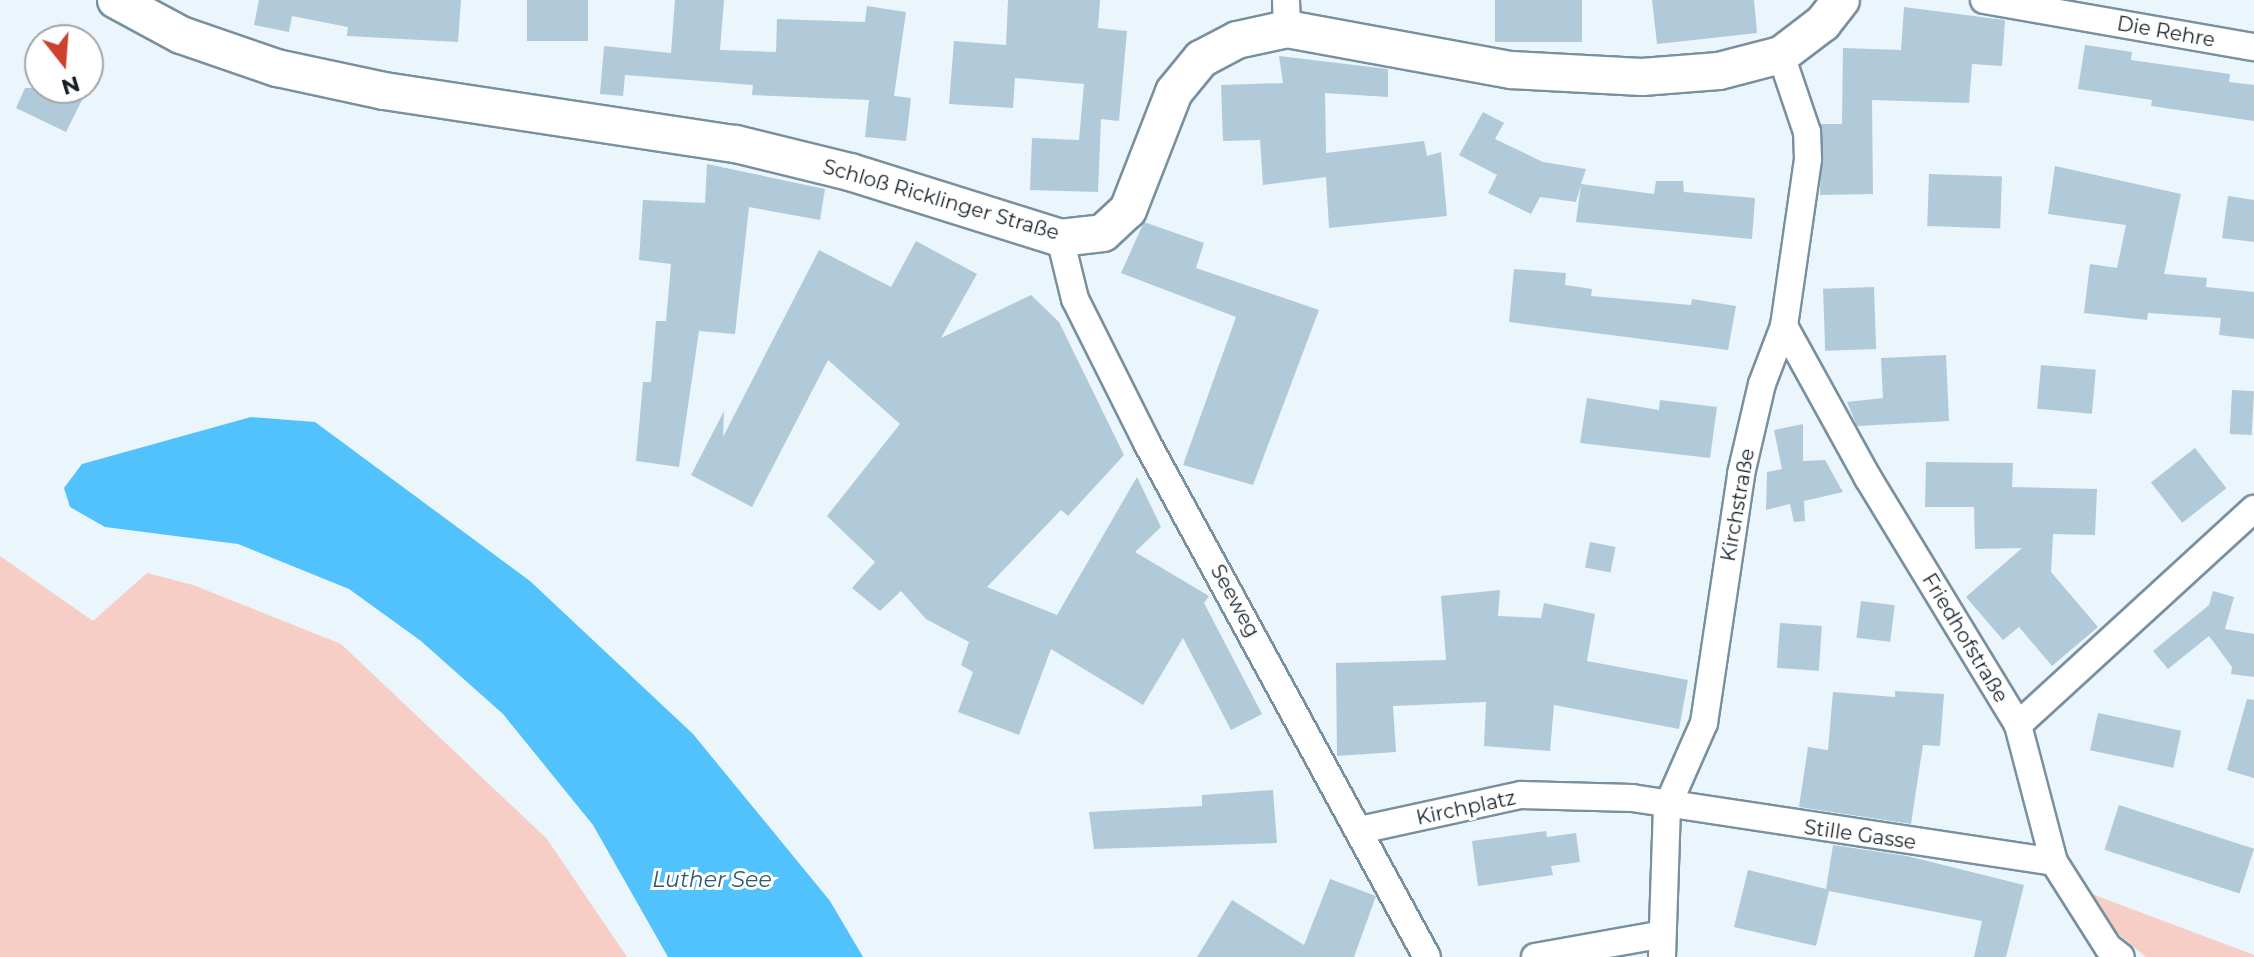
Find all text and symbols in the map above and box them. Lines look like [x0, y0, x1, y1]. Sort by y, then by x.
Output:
street label: Die Rehre [2115, 12, 2217, 52]
north arrow [24, 24, 104, 104]
text: N [58, 70, 83, 101]
street label: Schloß Ricklinger Straße [820, 155, 1062, 245]
street label: Kirchstraße [1716, 447, 1760, 563]
street label: Seeweg [1205, 560, 1265, 642]
street label: Friedhofstraße [1917, 569, 2013, 707]
street label: Kirchplatz [1414, 786, 1518, 830]
street label: Stille Gasse [1803, 815, 1917, 855]
water label: Luther See [652, 867, 772, 893]

